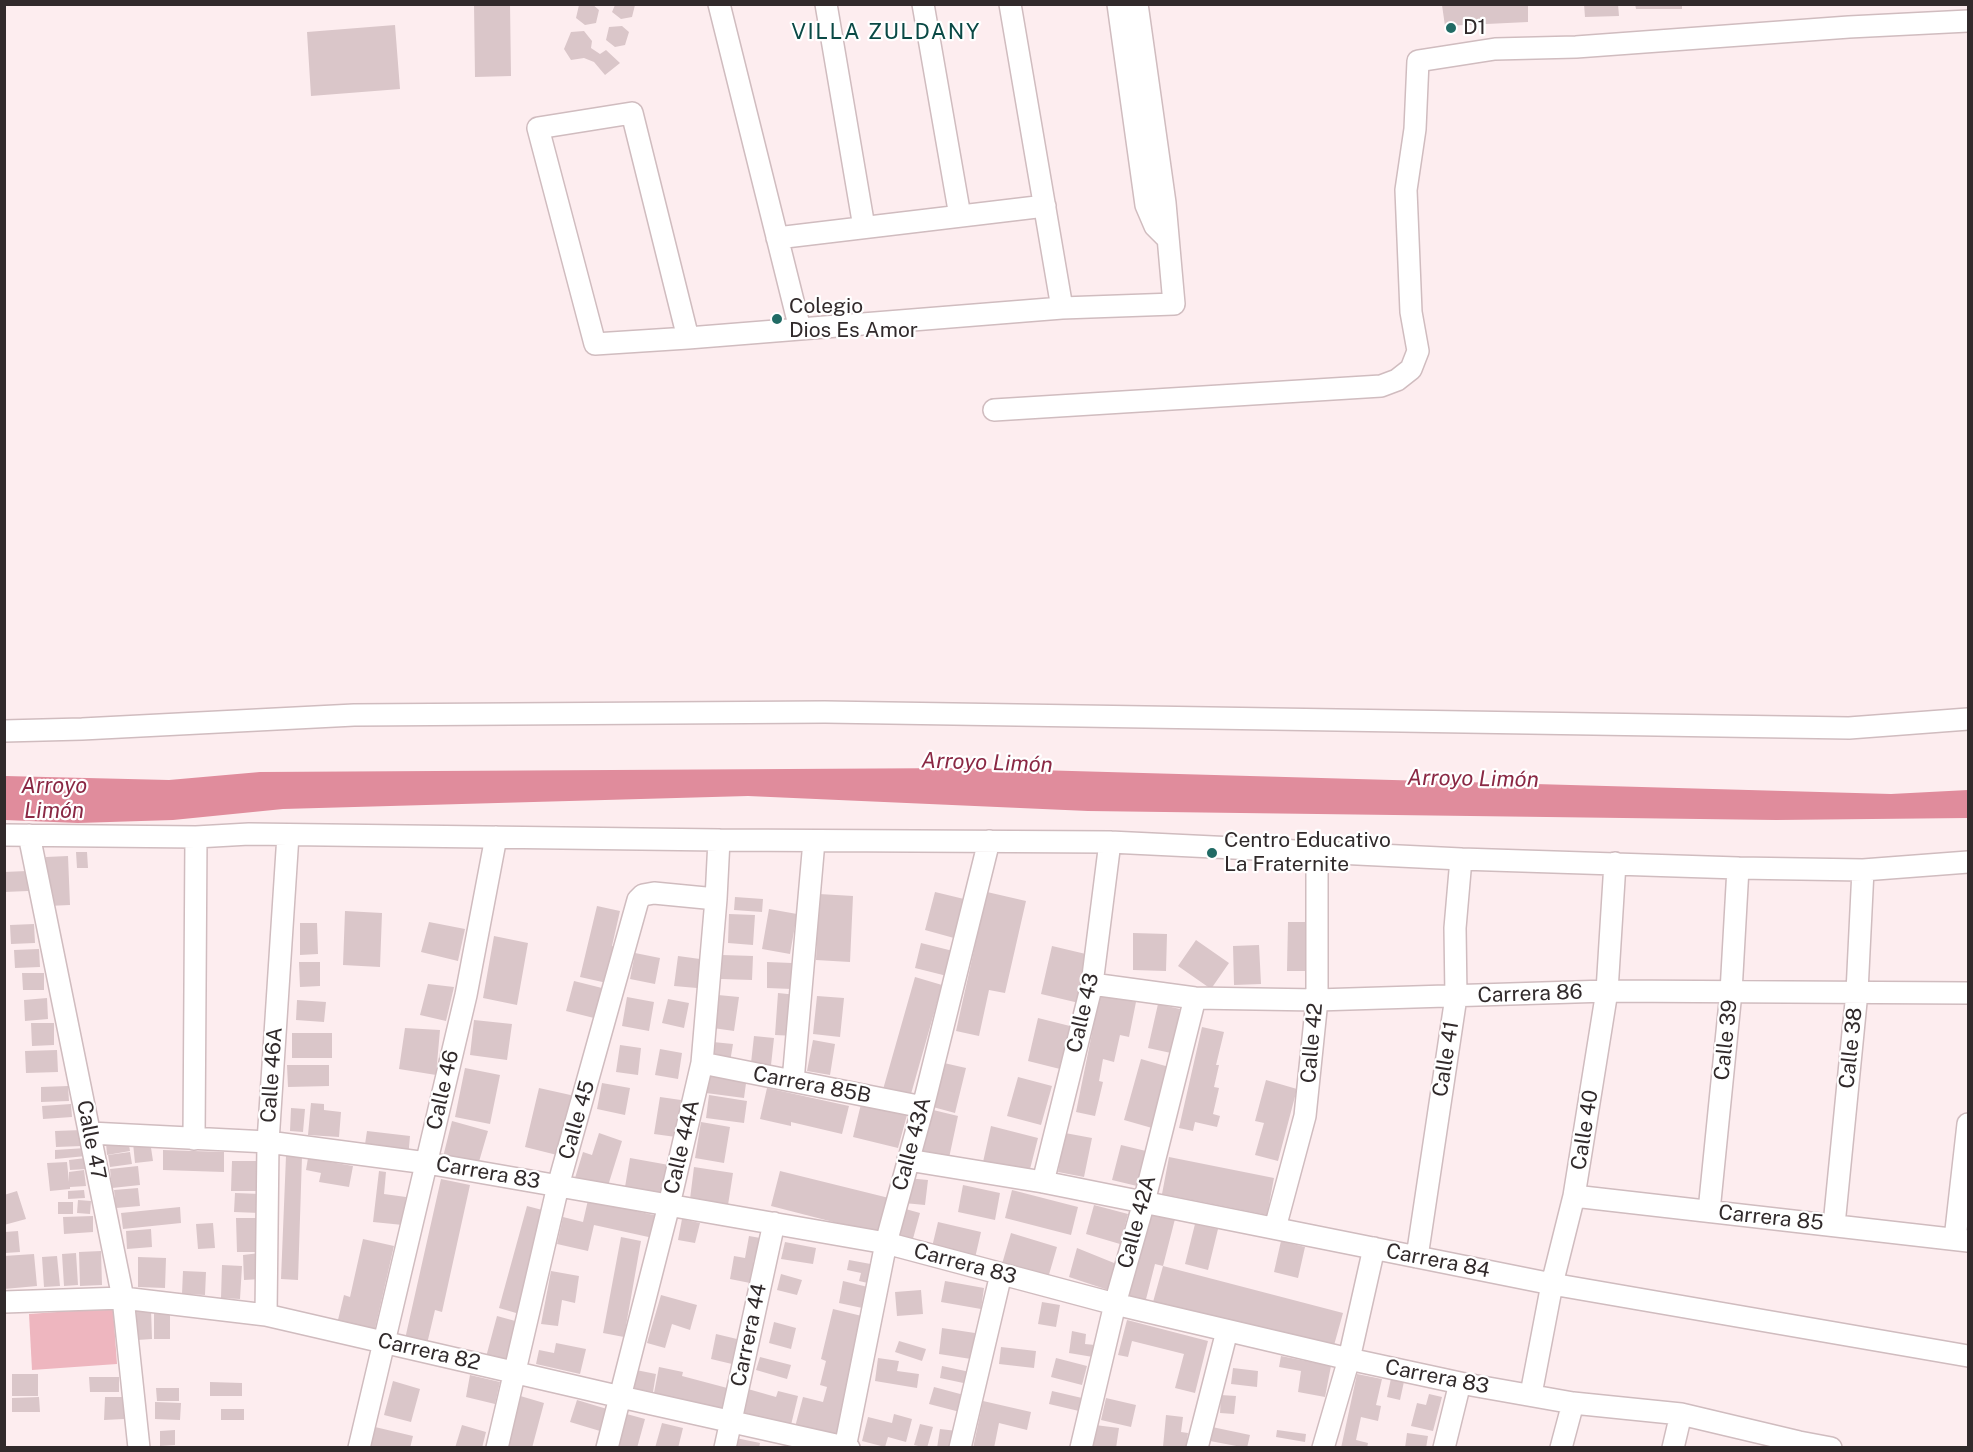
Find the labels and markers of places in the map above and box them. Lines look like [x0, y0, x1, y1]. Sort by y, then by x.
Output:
place label: D1 [1463, 15, 1486, 41]
marker: D1 [1444, 21, 1458, 35]
place label: Colegio Dios Es Amor [789, 294, 918, 344]
marker: Colegio Dios Es Amor [770, 312, 784, 326]
place label: Centro Educativo La Fraternite [1224, 828, 1391, 878]
marker: Centro Educativo La Fraternite [1205, 846, 1219, 860]

